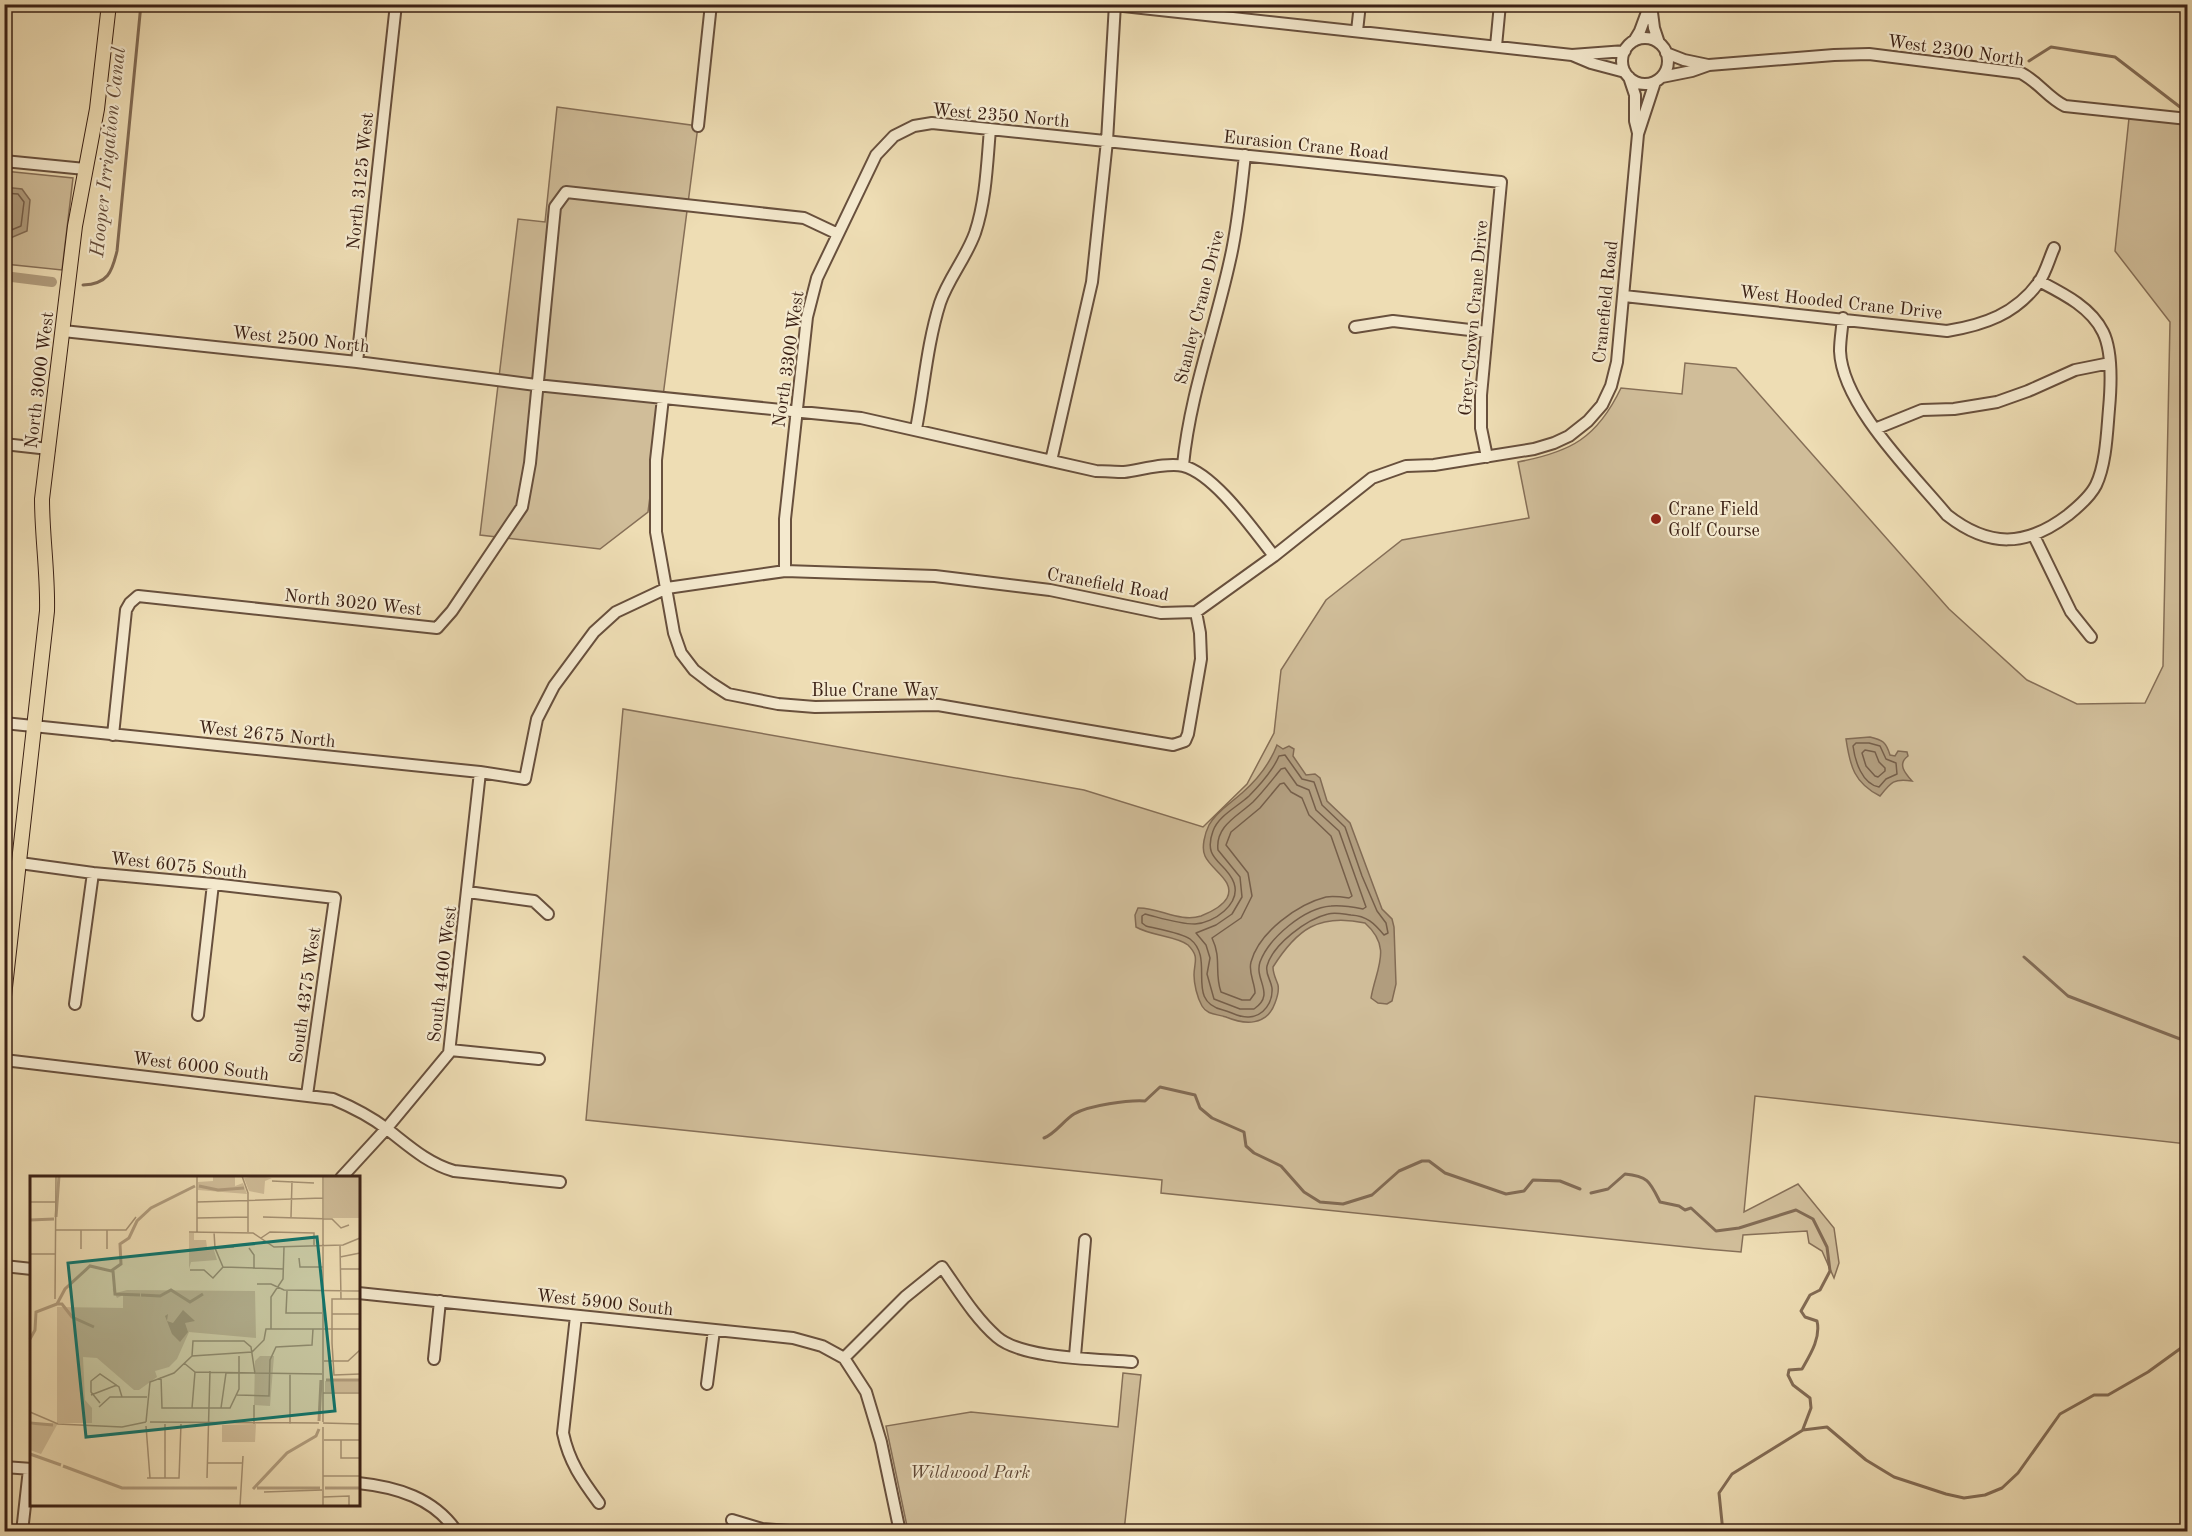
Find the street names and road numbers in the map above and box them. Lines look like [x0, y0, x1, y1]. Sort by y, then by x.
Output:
street label: West 2300 North [1886, 32, 2026, 70]
street label: West 2350 North [931, 101, 1071, 131]
street label: North 3125 West [345, 112, 377, 251]
street label: Eurasion Crane Road [1222, 128, 1389, 164]
street label: Grey-Crown Crane Drive [1456, 220, 1492, 417]
street label: Stanley Crane Drive [1172, 228, 1228, 386]
street label: Cranefield Road [1591, 240, 1621, 364]
street label: West Hooded Crane Drive [1739, 283, 1943, 323]
street label: North 3300 West [770, 290, 808, 429]
street label: North 3000 West [23, 311, 57, 450]
street label: West 2500 North [231, 324, 371, 356]
street label: Cranefield Road [1045, 565, 1170, 605]
street label: North 3020 West [283, 587, 422, 619]
street label: Blue Crane Way [811, 682, 939, 700]
street label: West 2675 North [197, 719, 337, 751]
street label: West 6075 South [110, 850, 248, 882]
street label: South 4400 West [426, 905, 460, 1043]
street label: South 4375 West [288, 926, 324, 1064]
street label: West 6000 South [132, 1050, 270, 1084]
street label: West 5900 South [536, 1287, 674, 1319]

